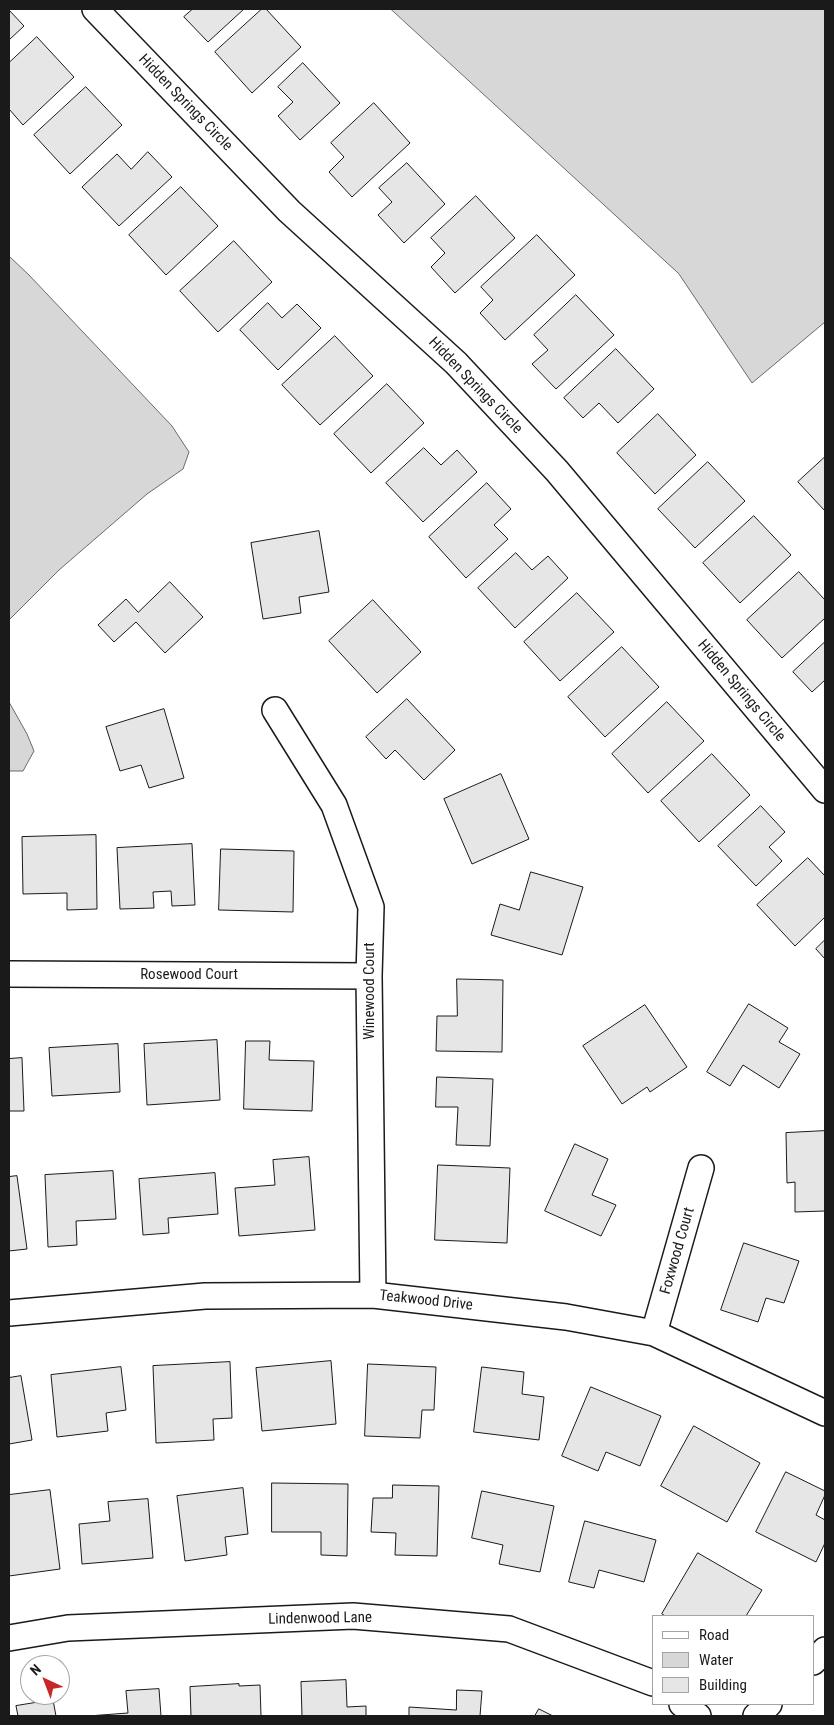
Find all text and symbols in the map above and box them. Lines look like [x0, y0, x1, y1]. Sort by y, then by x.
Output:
street label: Hidden Springs Circle [134, 51, 236, 155]
street label: Hidden Springs Circle [424, 334, 526, 438]
street label: Hidden Springs Circle [693, 636, 789, 746]
street label: Winewood Court [361, 942, 379, 1040]
street label: Rosewood Court [140, 966, 238, 984]
street label: Foxwood Court [657, 1206, 699, 1296]
street label: Teakwood Drive [378, 1287, 474, 1315]
street label: Lindenwood Lane [268, 1609, 372, 1629]
legend [652, 1615, 814, 1705]
text: Road [699, 1626, 729, 1644]
text: Water [699, 1651, 733, 1669]
north arrow [20, 1655, 70, 1705]
text: N [27, 1661, 44, 1679]
text: Building [699, 1676, 747, 1694]

